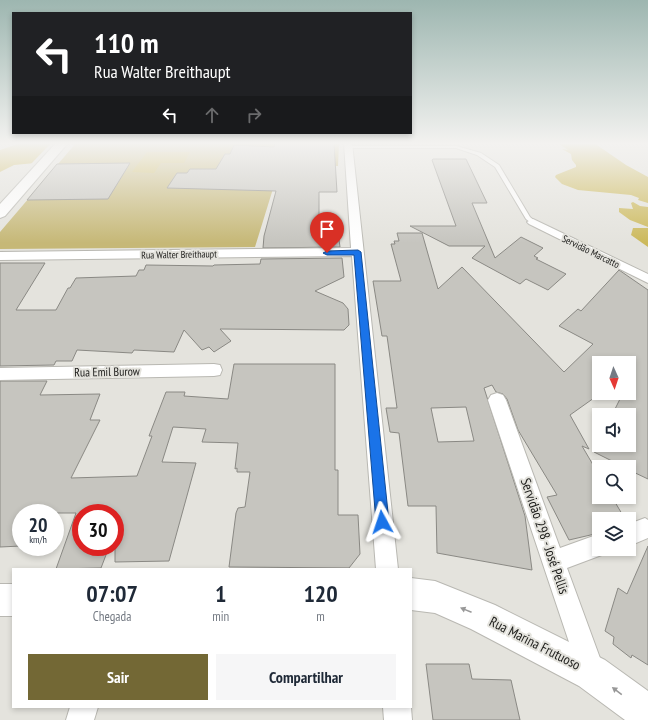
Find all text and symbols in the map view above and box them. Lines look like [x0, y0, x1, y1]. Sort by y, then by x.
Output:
text: 110 m [94, 24, 158, 61]
icon: left [28, 28, 80, 80]
text: Rua Walter Breithaupt [94, 60, 230, 83]
icon: left [159, 104, 181, 126]
icon: ahead [201, 104, 223, 126]
icon: right [243, 104, 265, 126]
pin [310, 212, 344, 253]
icon: arrive [316, 218, 338, 240]
street label: Servidão Marcatto [560, 232, 622, 271]
street label: Rua Walter Breithaupt [141, 247, 217, 262]
north arrow [592, 356, 636, 400]
map controls [592, 356, 636, 556]
street label: Rua Emil Burow [74, 363, 141, 380]
button: sound [592, 408, 636, 452]
button: search [592, 460, 636, 504]
street label: Servidão 298 - José Pellis [517, 476, 573, 597]
position arrow [361, 501, 403, 543]
speed limit sign: 30 [72, 504, 124, 556]
text: 20 [28, 512, 48, 538]
button: layers [592, 512, 636, 556]
text: km/h [29, 533, 47, 546]
text: 07:07 [86, 578, 138, 609]
text: 1 [215, 578, 226, 609]
text: 120 [303, 578, 338, 609]
one-way arrow [459, 606, 471, 612]
text: Chegada [93, 608, 131, 625]
text: min [212, 608, 229, 625]
text: m [316, 608, 325, 625]
street label: Rua Marina Frutuoso [486, 612, 584, 674]
button: Sair [28, 654, 208, 700]
button: Compartilhar [216, 654, 396, 700]
one-way arrow [611, 687, 622, 695]

